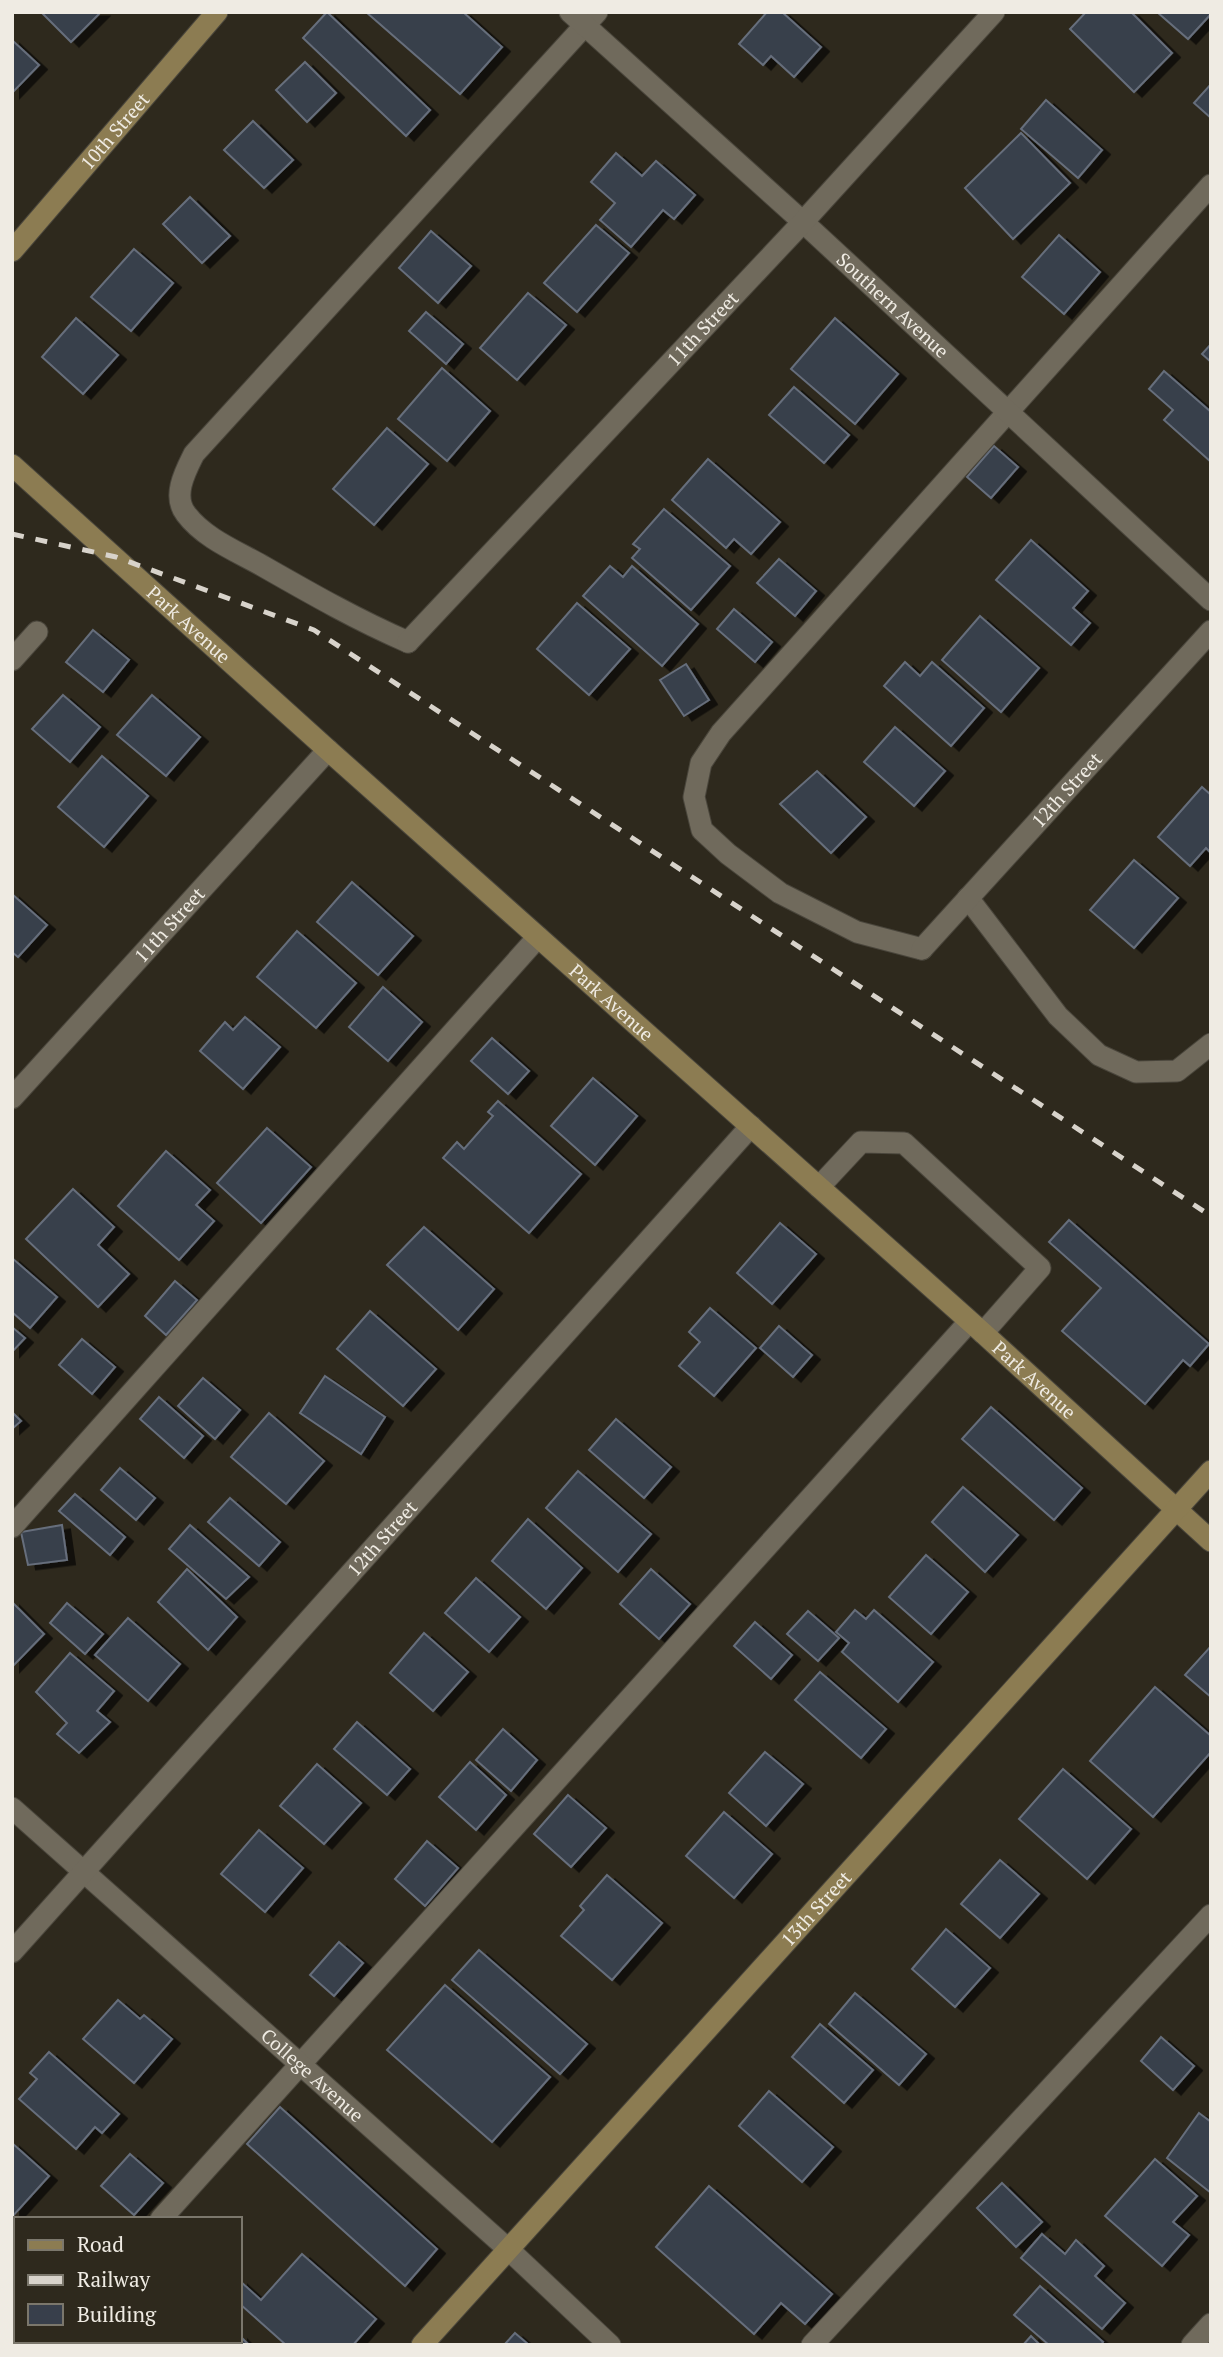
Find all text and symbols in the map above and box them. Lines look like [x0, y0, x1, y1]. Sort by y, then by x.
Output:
street label: 10th Street [74, 87, 155, 175]
street label: Southern Avenue [832, 247, 955, 363]
street label: 11th Street [661, 286, 743, 371]
street label: Park Avenue [142, 580, 236, 668]
street label: 12th Street [1025, 746, 1107, 833]
street label: 11th Street [128, 881, 210, 968]
street label: Park Avenue [564, 958, 659, 1046]
street label: Park Avenue [988, 1335, 1082, 1424]
street label: 12th Street [341, 1495, 422, 1581]
street label: 13th Street [775, 1865, 856, 1951]
street label: College Avenue [256, 2022, 369, 2127]
legend [14, 2217, 242, 2343]
text: Road [77, 2230, 124, 2258]
text: Railway [77, 2265, 151, 2293]
text: Building [77, 2300, 157, 2328]

